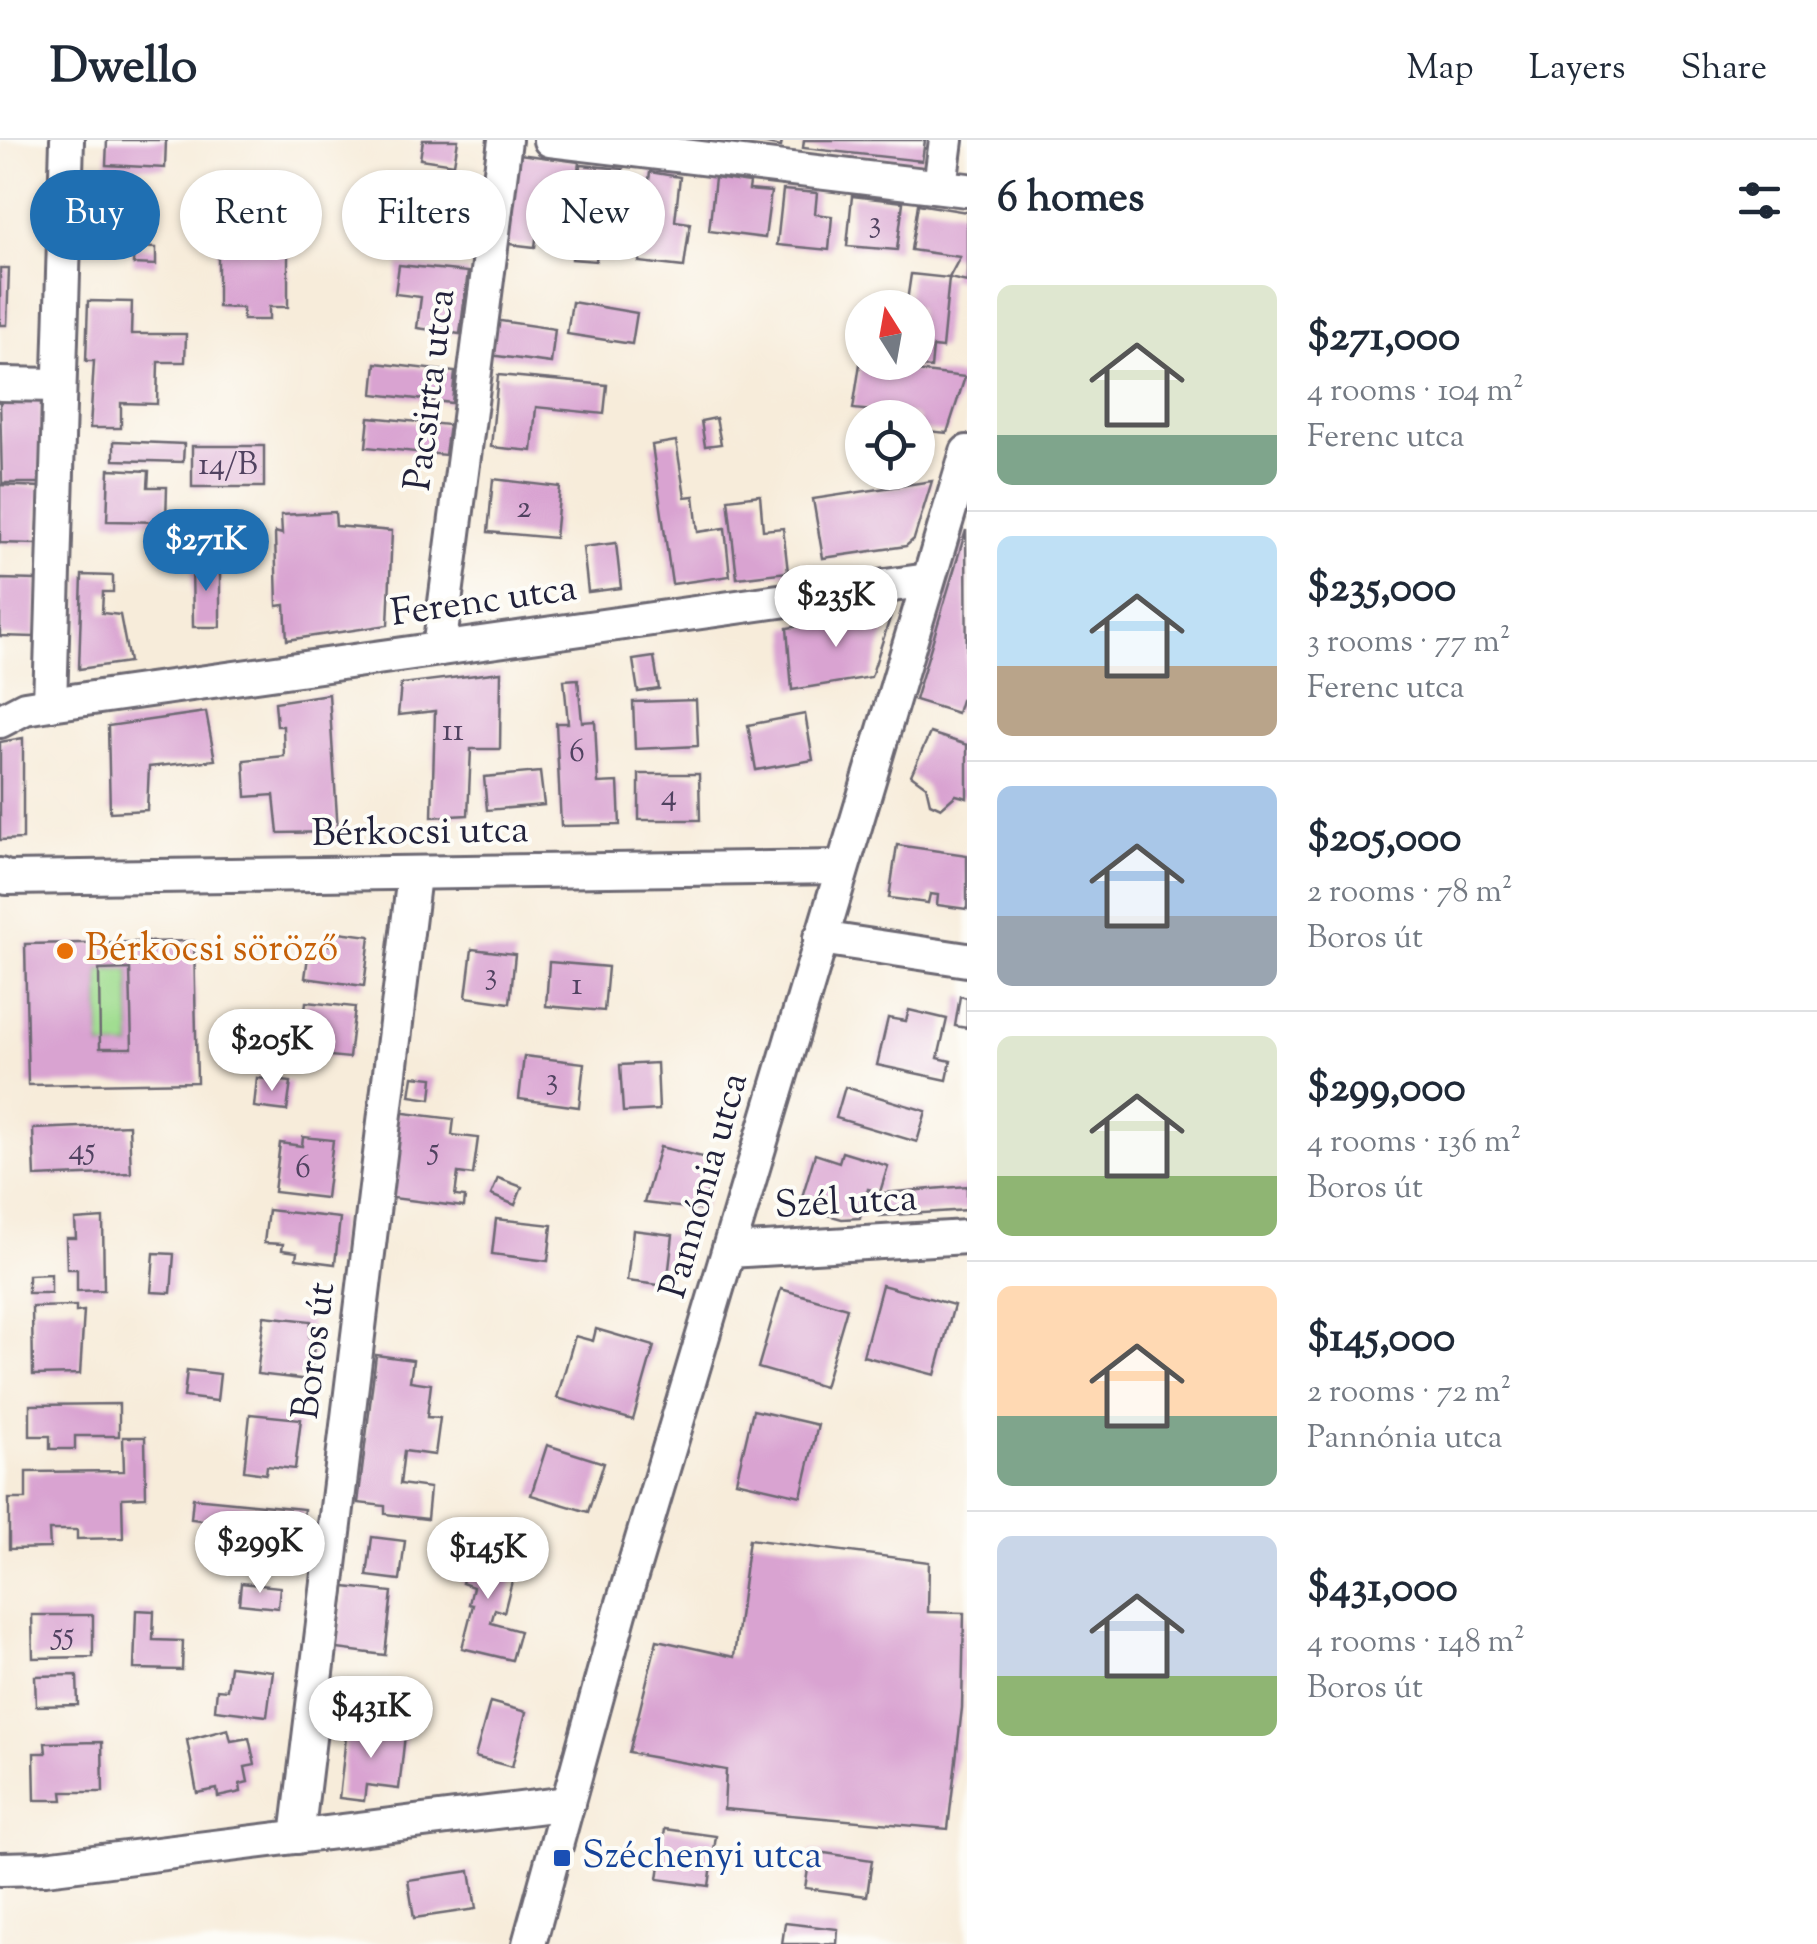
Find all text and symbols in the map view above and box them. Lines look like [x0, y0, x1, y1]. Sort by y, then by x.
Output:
text: Dwello [50, 35, 197, 104]
text: Map [1406, 44, 1474, 95]
text: Layers [1529, 44, 1626, 95]
text: Share [1681, 44, 1767, 95]
chip: Buy [30, 170, 160, 260]
chip: Rent [180, 170, 322, 260]
chip: Filters [342, 170, 506, 260]
chip: New [526, 170, 665, 260]
text: 6 homes [997, 170, 1144, 230]
icon: filters [1732, 173, 1787, 228]
house number: 3 [869, 201, 881, 247]
street label: Pacsirta utca [393, 286, 471, 494]
north arrow [845, 290, 935, 380]
map controls [845, 290, 935, 490]
text: $271,000 [1307, 309, 1460, 369]
icon: home [1077, 325, 1197, 445]
text: 4 rooms · 104 m² [1307, 369, 1524, 415]
button: locate [845, 400, 935, 490]
text: Ferenc utca [1307, 415, 1465, 461]
house number: 14/B [198, 443, 258, 489]
house number: 2 [517, 486, 532, 532]
pin: $271K [136, 509, 276, 594]
text: $271K [165, 518, 247, 564]
text: $235,000 [1307, 560, 1456, 620]
street label: Ferenc utca [388, 563, 580, 643]
pin: $235K [766, 565, 906, 650]
text: $235K [796, 574, 876, 620]
icon: home [1077, 576, 1197, 696]
text: 3 rooms · 77 m² [1307, 620, 1511, 666]
text: Ferenc utca [1307, 666, 1465, 712]
house number: 11 [442, 709, 464, 755]
house number: 6 [569, 730, 585, 776]
house number: 4 [661, 774, 677, 820]
street label: Bérkocsi utca [311, 805, 529, 863]
text: $205,000 [1307, 810, 1462, 870]
icon: home [1077, 826, 1197, 946]
text: 2 rooms · 78 m² [1307, 870, 1513, 916]
text: Boros út [1307, 916, 1423, 962]
place label: Bérkocsi söröző [85, 924, 338, 978]
marker: Bérkocsi söröző [54, 940, 76, 962]
house number: 3 [485, 953, 497, 999]
house number: 1 [572, 963, 583, 1009]
pin: $205K [202, 1009, 342, 1094]
text: $205K [230, 1018, 314, 1064]
house number: 3 [546, 1058, 558, 1104]
text: $299,000 [1307, 1060, 1466, 1120]
street label: Pannónia utca [648, 1067, 764, 1305]
icon: home [1077, 1076, 1197, 1196]
text: 4 rooms · 136 m² [1307, 1120, 1521, 1166]
house number: 45 [68, 1128, 96, 1174]
house number: 5 [427, 1128, 440, 1174]
house number: 6 [295, 1146, 311, 1192]
text: Boros út [1307, 1166, 1423, 1212]
street label: Szél utca [773, 1173, 919, 1235]
street label: Boros út [281, 1279, 351, 1423]
text: $145,000 [1307, 1310, 1455, 1370]
icon: home [1077, 1326, 1197, 1446]
text: 2 rooms · 72 m² [1307, 1370, 1511, 1416]
text: Pannónia utca [1307, 1416, 1503, 1462]
pin: $299K [190, 1511, 330, 1596]
pin: $145K [418, 1517, 558, 1602]
text: $299K [217, 1520, 303, 1566]
text: $145K [449, 1526, 527, 1572]
text: $431,000 [1307, 1560, 1458, 1620]
icon: home [1077, 1576, 1197, 1696]
house number: 55 [50, 1613, 74, 1659]
text: 4 rooms · 148 m² [1307, 1620, 1525, 1666]
text: Boros út [1307, 1666, 1423, 1712]
pin: $431K [301, 1676, 441, 1761]
text: $431K [331, 1685, 411, 1731]
place label: Széchenyi utca [582, 1831, 822, 1885]
marker: Széchenyi utca [551, 1847, 573, 1869]

